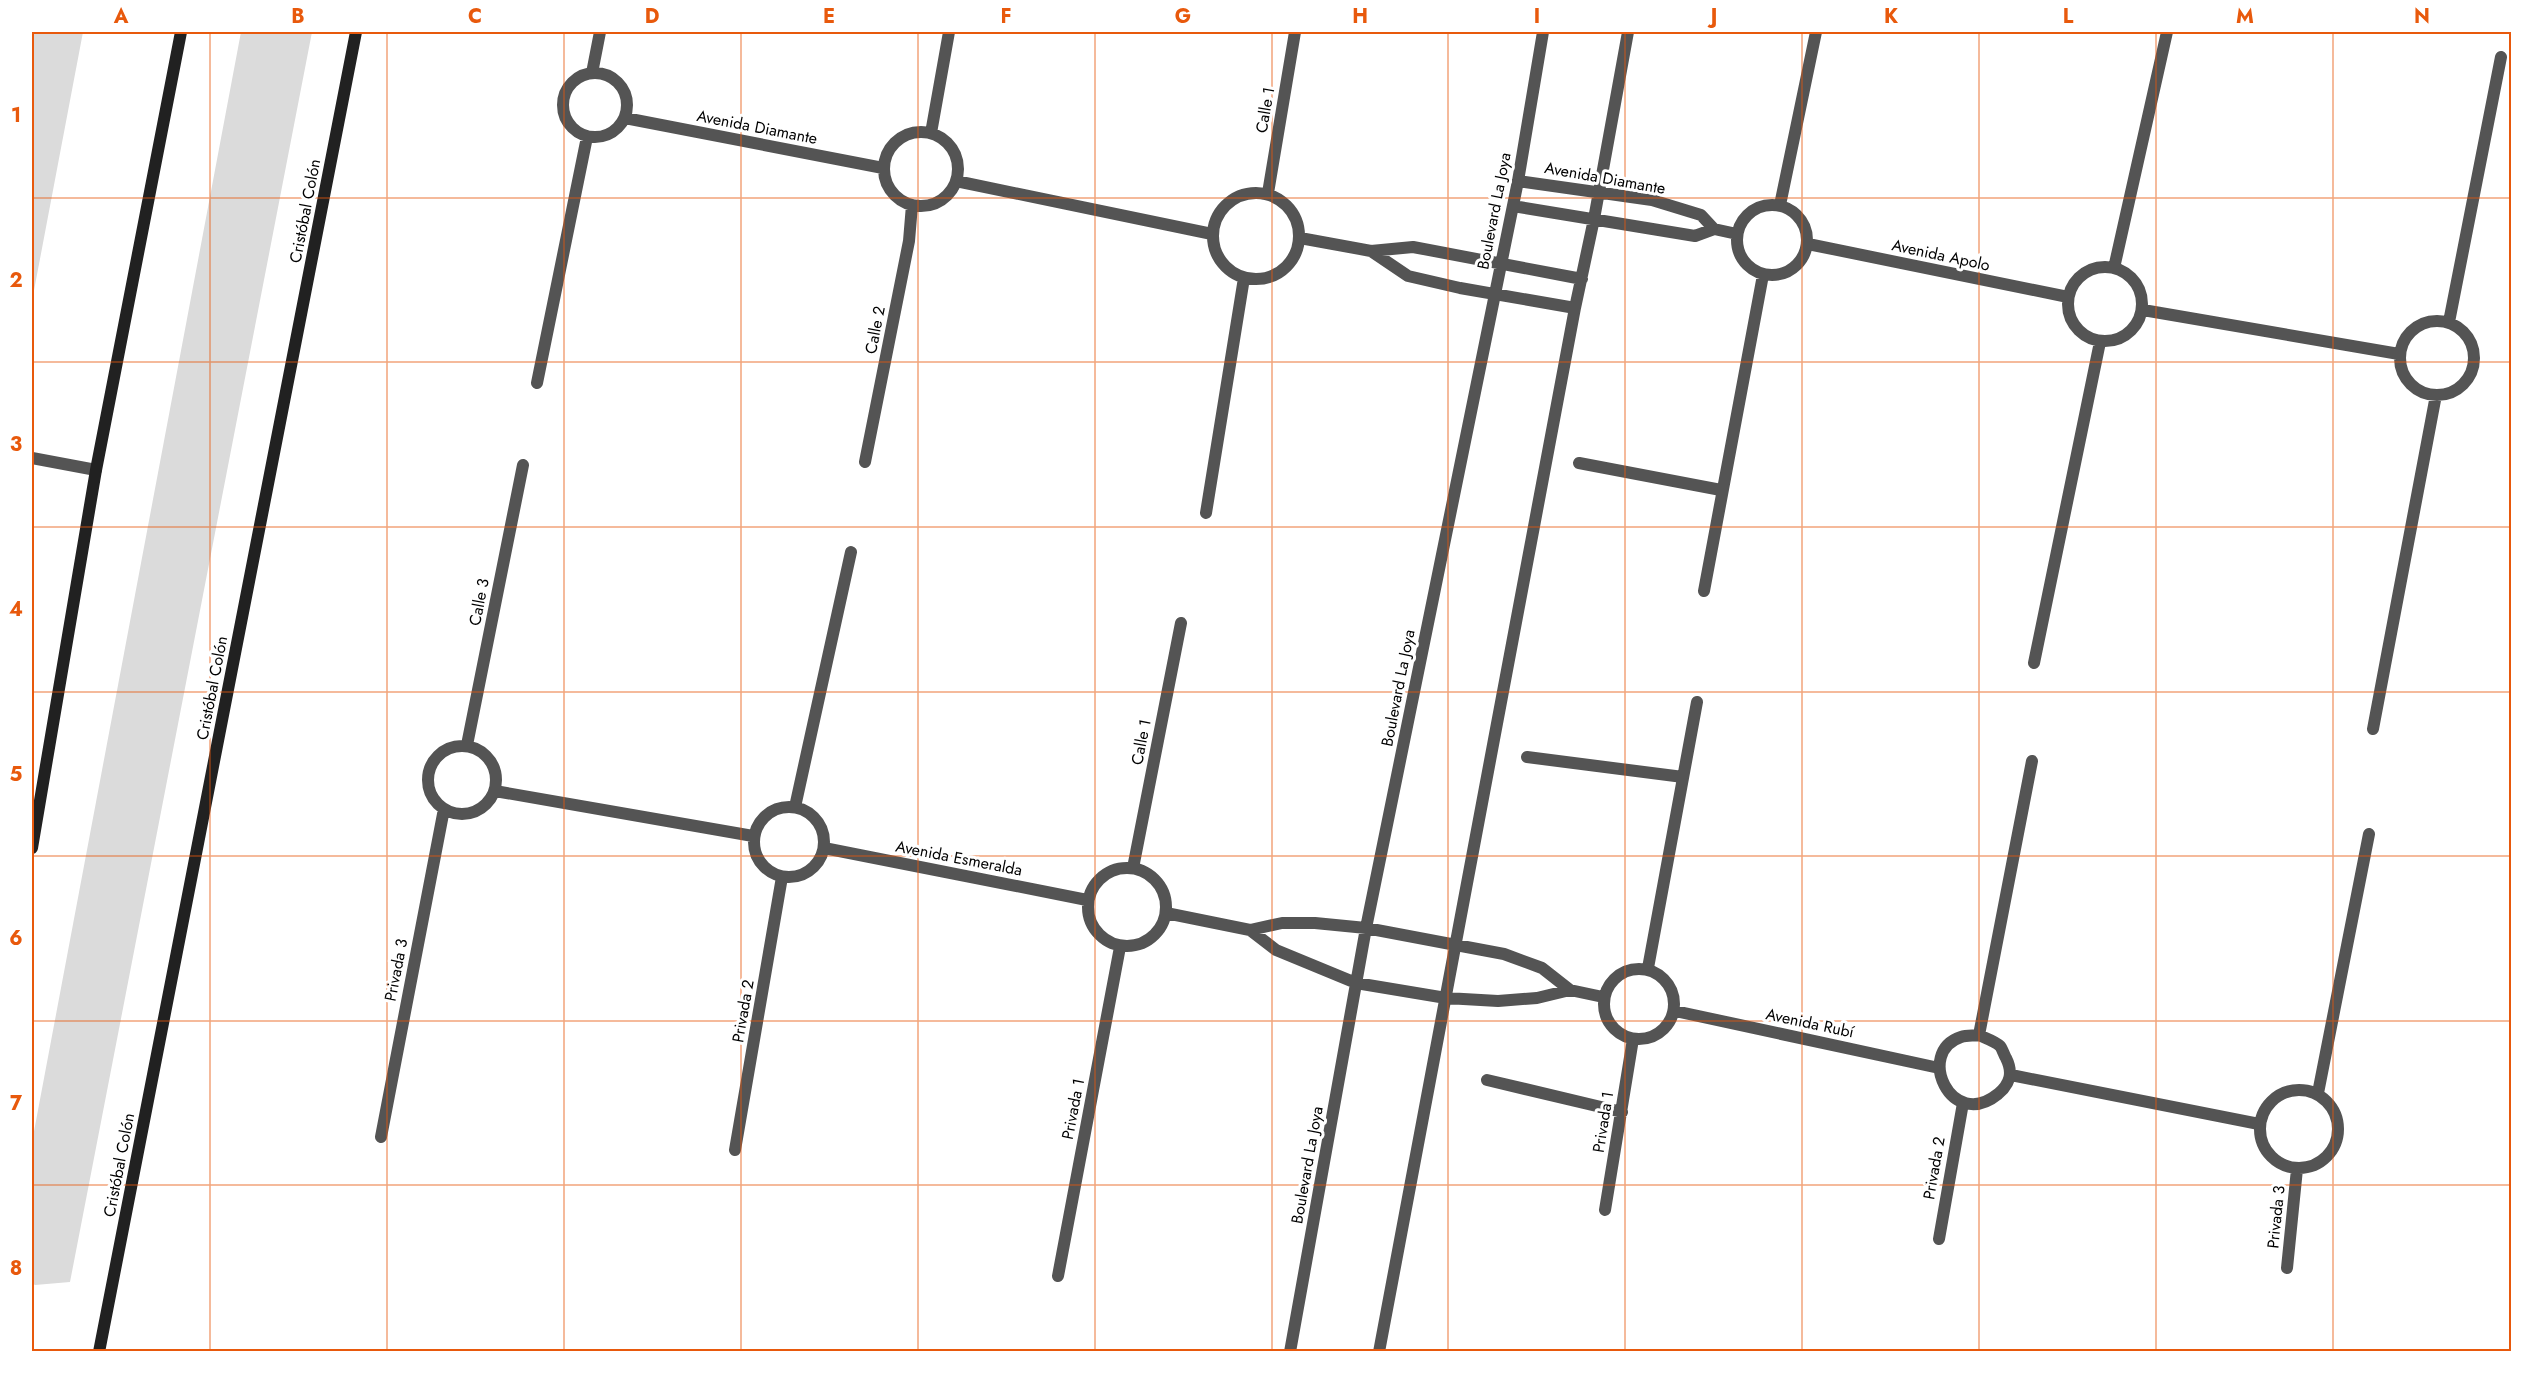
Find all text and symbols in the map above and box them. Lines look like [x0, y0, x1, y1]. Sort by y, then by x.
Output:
text: A [113, 2, 129, 31]
text: B [291, 2, 305, 31]
text: C [468, 2, 482, 31]
text: D [645, 2, 659, 31]
text: E [823, 2, 835, 31]
text: F [1000, 2, 1012, 31]
text: G [1175, 2, 1191, 31]
text: H [1352, 2, 1368, 31]
text: I [1534, 2, 1540, 31]
text: J [1707, 2, 1717, 31]
text: K [1884, 2, 1898, 31]
text: L [2063, 2, 2074, 31]
text: M [2236, 2, 2254, 31]
text: N [2414, 2, 2430, 31]
street label: Calle 1 [1250, 85, 1280, 135]
text: 1 [11, 101, 21, 130]
street label: Avenida Diamante [695, 104, 819, 150]
street label: Boulevard La Joya [1471, 151, 1517, 271]
street label: Avenida Diamante [1543, 156, 1667, 200]
street label: Cristóbal Colón [284, 157, 326, 265]
street label: Avenida Apolo [1890, 233, 1992, 277]
text: 2 [9, 266, 23, 295]
street label: Calle 2 [859, 304, 891, 356]
text: 3 [10, 430, 22, 459]
street label: Calle 3 [463, 576, 495, 628]
text: 4 [9, 595, 23, 624]
street label: Boulevard La Joya [1375, 628, 1421, 748]
street label: Cristóbal Colón [191, 634, 233, 742]
street label: Calle 1 [1125, 717, 1157, 767]
text: 5 [10, 760, 23, 789]
street label: Avenida Esmeralda [894, 834, 1024, 882]
text: 6 [9, 924, 23, 953]
street label: Privada 3 [379, 937, 413, 1003]
street label: Privada 2 [726, 978, 760, 1044]
street label: Avenida Rubí [1764, 1002, 1857, 1044]
street label: Privada 1 [1056, 1077, 1090, 1141]
text: 7 [10, 1089, 23, 1118]
street label: Privada 1 [1587, 1090, 1619, 1154]
street label: Boulevard La Joya [1285, 1105, 1329, 1225]
street label: Cristóbal Colón [98, 1111, 140, 1219]
street label: Privada 2 [1917, 1135, 1951, 1201]
street label: Privada 3 [2261, 1184, 2291, 1250]
text: 8 [10, 1254, 22, 1283]

